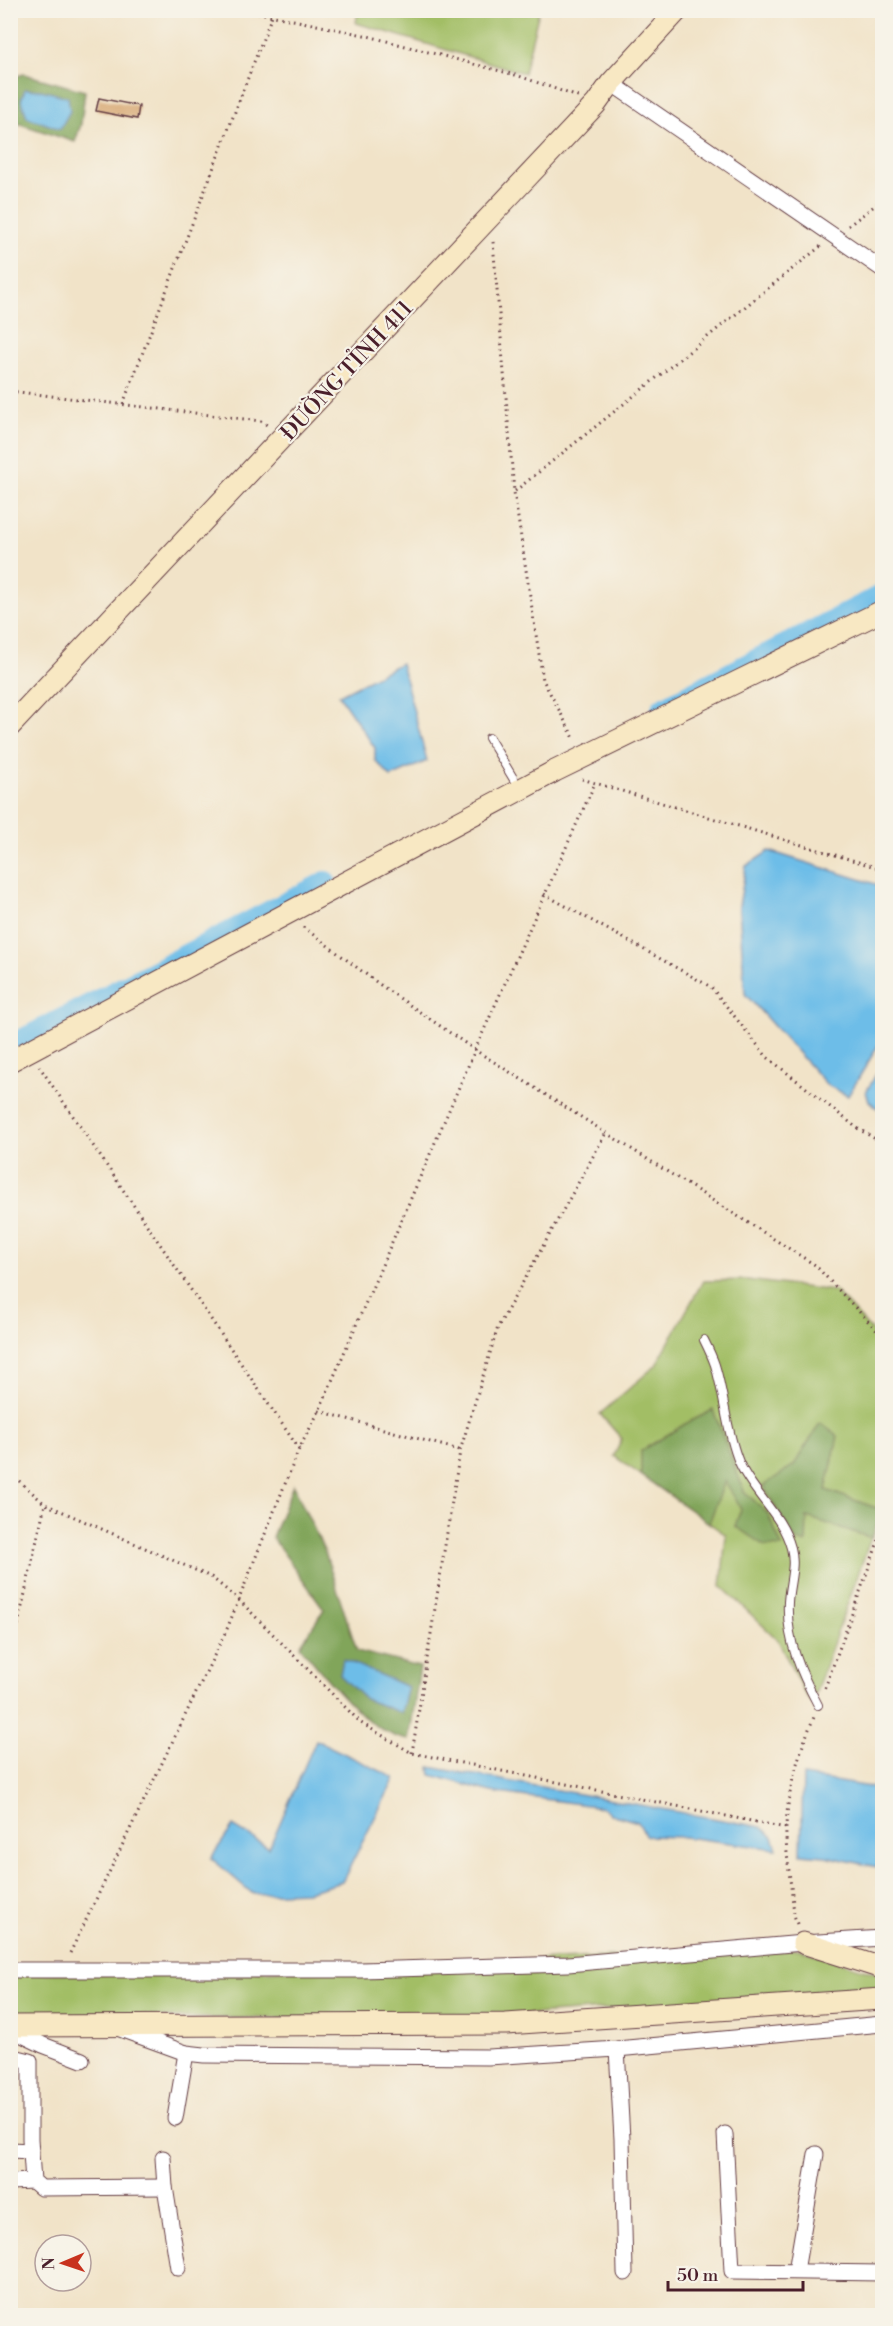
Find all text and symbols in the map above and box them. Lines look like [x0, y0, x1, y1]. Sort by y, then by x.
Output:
street label: ĐƯỜNG TỈNH 411 [274, 294, 419, 447]
north arrow [33, 2233, 93, 2293]
scale bar [668, 2254, 803, 2292]
text: N [39, 2256, 59, 2270]
text: 50 m [677, 2264, 719, 2287]

